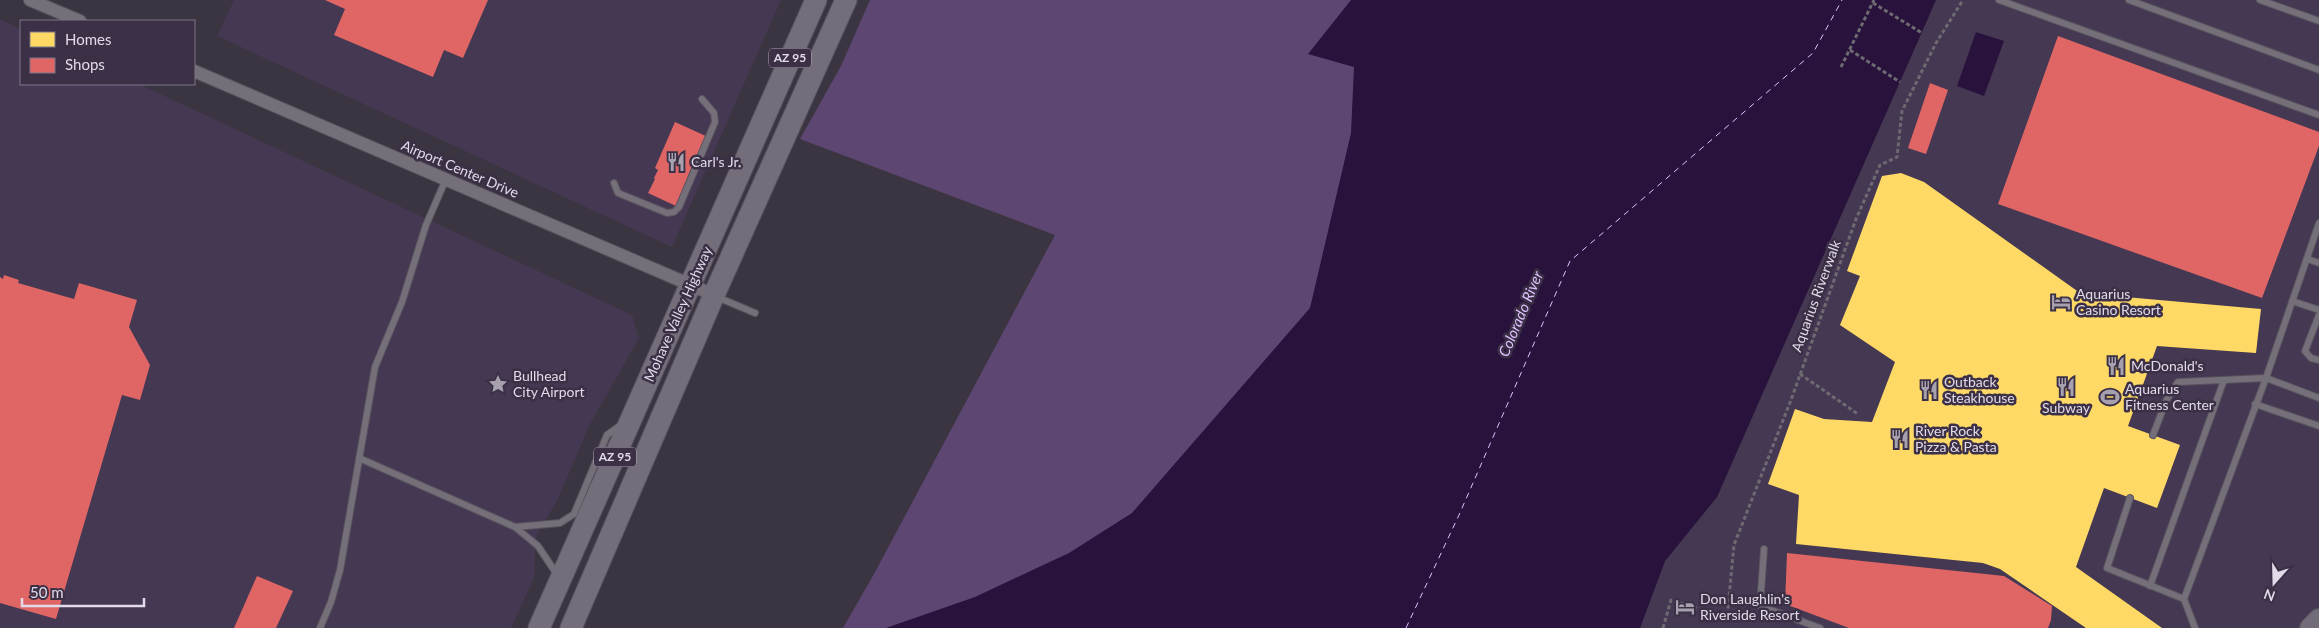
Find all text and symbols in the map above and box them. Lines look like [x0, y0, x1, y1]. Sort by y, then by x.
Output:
legend [20, 20, 195, 85]
text: Homes [65, 30, 111, 48]
road number: AZ 95 [769, 48, 811, 68]
text: Shops [65, 55, 105, 73]
street label: Airport Center Drive [399, 136, 521, 201]
restaurant icon: Carl's Jr. [665, 151, 687, 173]
place label: Carl's Jr. [691, 153, 741, 170]
street label: Aquarius Riverwalk [1787, 237, 1844, 354]
street label: Mohave Valley Highway [640, 243, 715, 384]
water label: Colorado River [1494, 267, 1547, 359]
place label: Aquarius Casino Resort [2076, 285, 2161, 318]
hotel icon: Aquarius Casino Resort [2050, 291, 2072, 313]
restaurant icon: McDonald's [2105, 355, 2127, 377]
place label: McDonald's [2131, 357, 2204, 374]
place label: Bullhead City Airport [513, 367, 585, 400]
place icon: Bullhead City Airport [487, 373, 509, 395]
place label: Outback Steakhouse [1944, 373, 2015, 406]
restaurant icon: Subway [2055, 376, 2077, 398]
restaurant icon: Outback Steakhouse [1918, 379, 1940, 401]
place label: Aquarius Fitness Center [2125, 380, 2214, 413]
sports icon: Aquarius Fitness Center [2099, 386, 2121, 408]
place label: Subway [2042, 399, 2091, 416]
place label: River Rock Pizza & Pasta [1915, 422, 1997, 455]
restaurant icon: River Rock Pizza & Pasta [1889, 428, 1911, 450]
road number: AZ 95 [594, 448, 636, 467]
north arrow [2249, 558, 2299, 608]
scale bar [22, 576, 145, 608]
text: 50 m [30, 583, 64, 601]
text: N [2261, 586, 2277, 606]
place label: Don Laughlin's Riverside Resort [1700, 590, 1800, 623]
hotel icon: Don Laughlin's Riverside Resort [1674, 596, 1696, 618]

